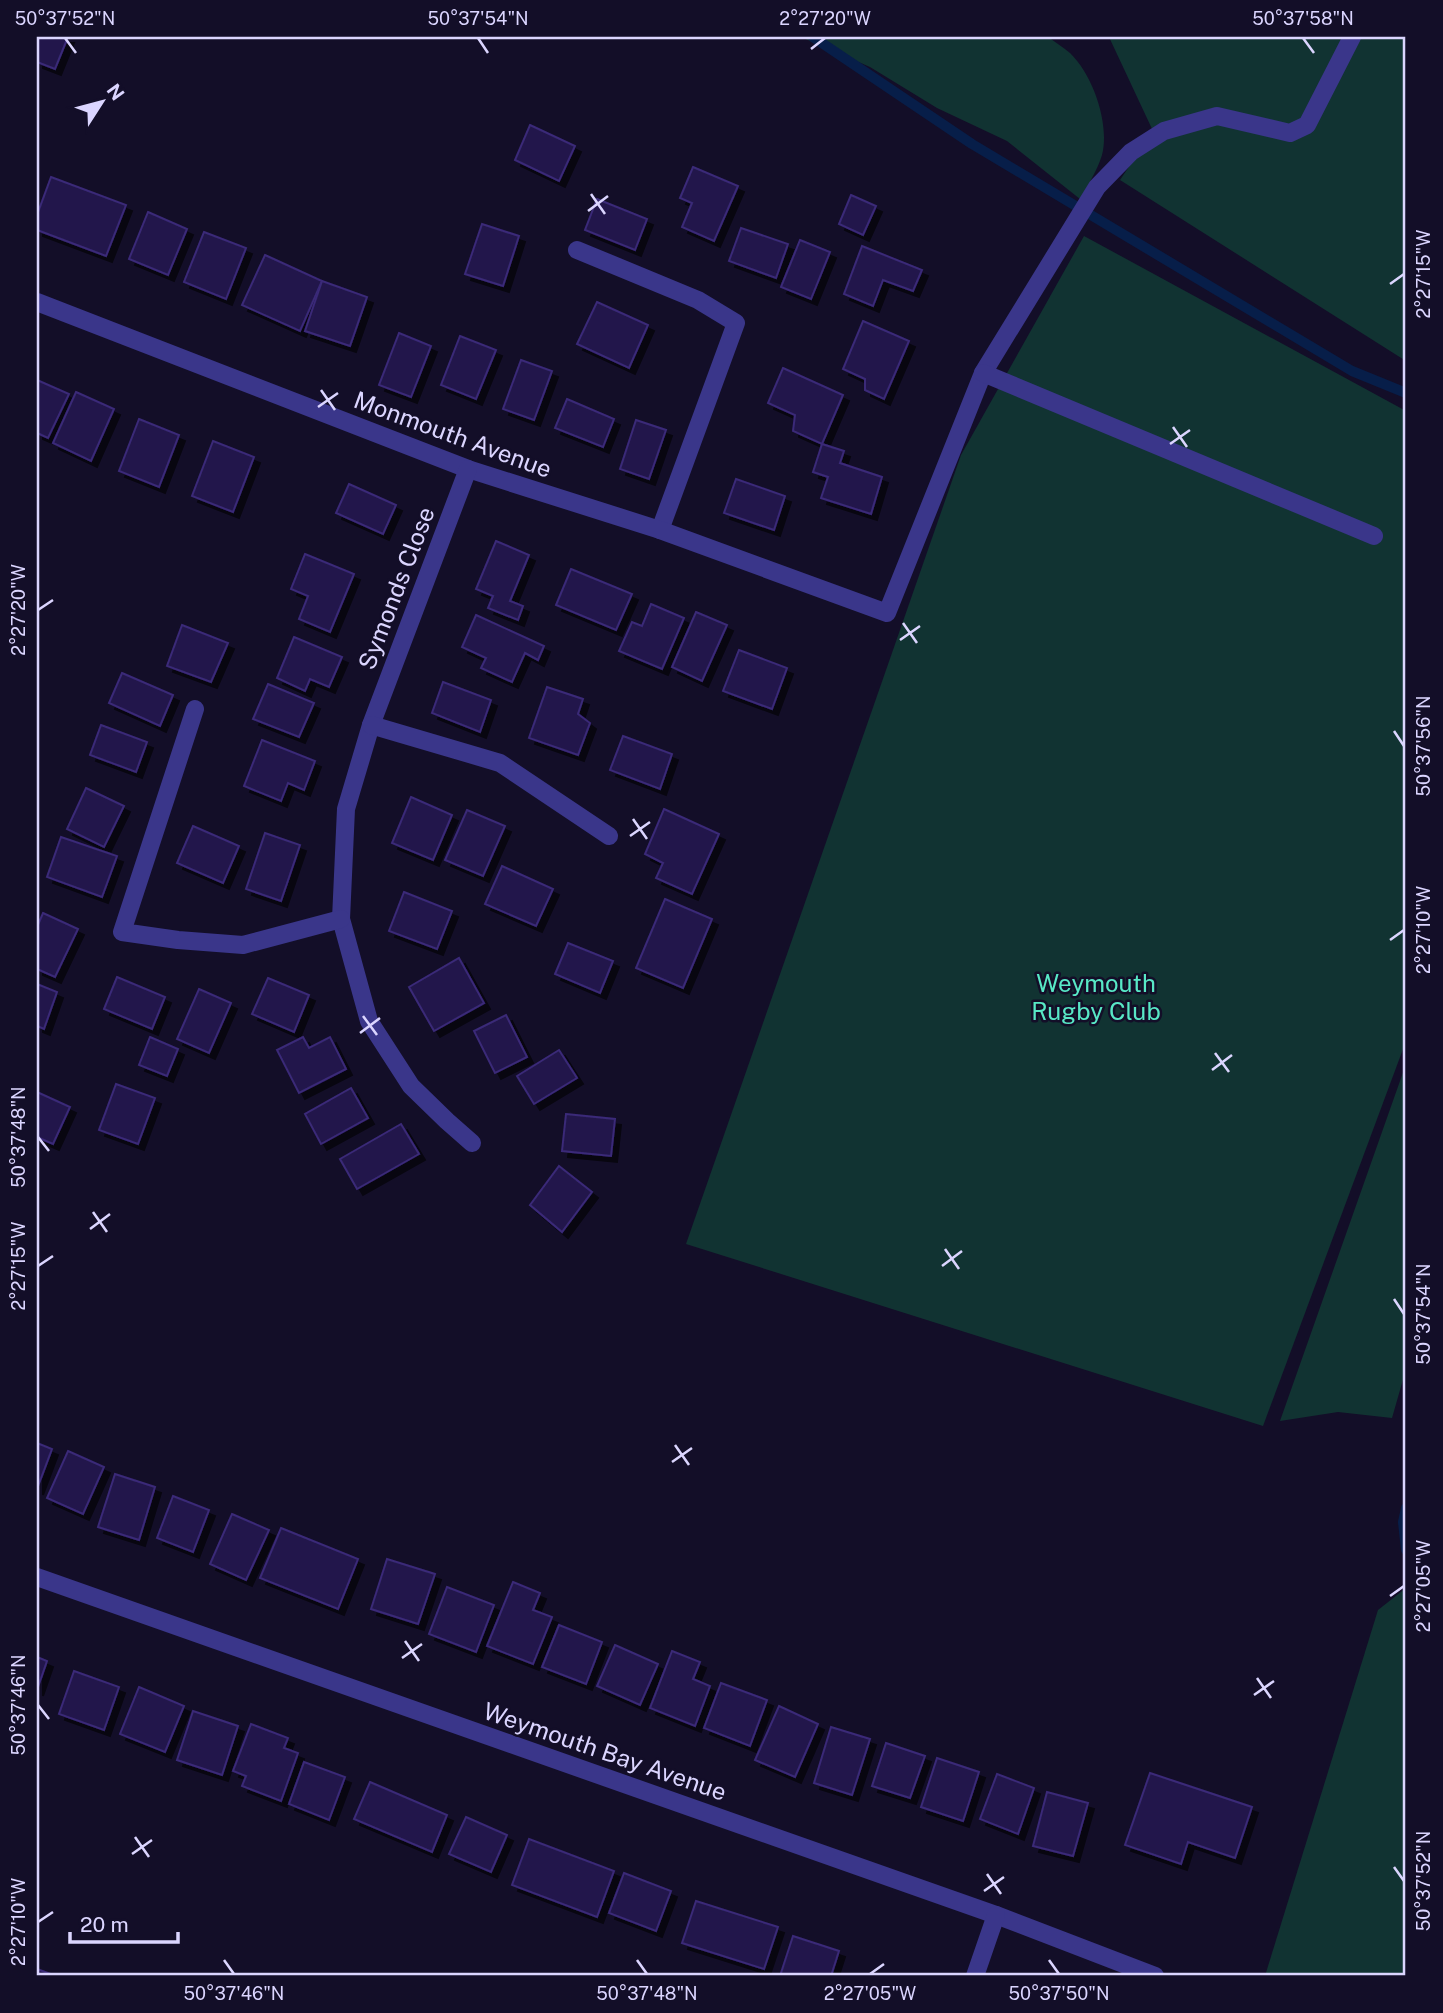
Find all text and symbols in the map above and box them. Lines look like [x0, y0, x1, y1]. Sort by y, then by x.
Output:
text: 50°37'52"N [15, 8, 115, 29]
text: 50°37'54"N [427, 8, 529, 29]
text: 2°27'20"W [779, 8, 871, 29]
text: 50°37'58"N [1252, 8, 1354, 29]
north arrow [66, 66, 136, 136]
text: N [102, 80, 129, 104]
text: 2°27'15"W [1413, 230, 1434, 318]
street label: Monmouth Avenue [350, 385, 556, 483]
street label: Symonds Close [352, 503, 440, 673]
text: 2°27'20"W [8, 564, 29, 656]
text: 50°37'56"N [1413, 695, 1434, 797]
text: 2°27'10"W [1413, 886, 1434, 974]
park label: Weymouth Rugby Club [1031, 969, 1161, 1025]
text: 50°37'48"N [8, 1086, 29, 1188]
text: 2°27'15"W [8, 1222, 29, 1310]
text: 50°37'54"N [1413, 1263, 1434, 1365]
text: 2°27'05"W [1413, 1540, 1434, 1632]
text: 50°37'46"N [8, 1655, 29, 1755]
street label: Weymouth Bay Avenue [480, 1696, 730, 1806]
text: 50°37'52"N [1413, 1831, 1434, 1931]
text: 2°27'10"W [8, 1878, 29, 1966]
scale bar [70, 1901, 178, 1945]
text: 20 m [80, 1912, 129, 1937]
text: 50°37'46"N [184, 1983, 284, 2004]
text: 50°37'48"N [596, 1983, 698, 2004]
text: 2°27'05"W [824, 1983, 916, 2004]
text: 50°37'50"N [1009, 1983, 1109, 2004]

